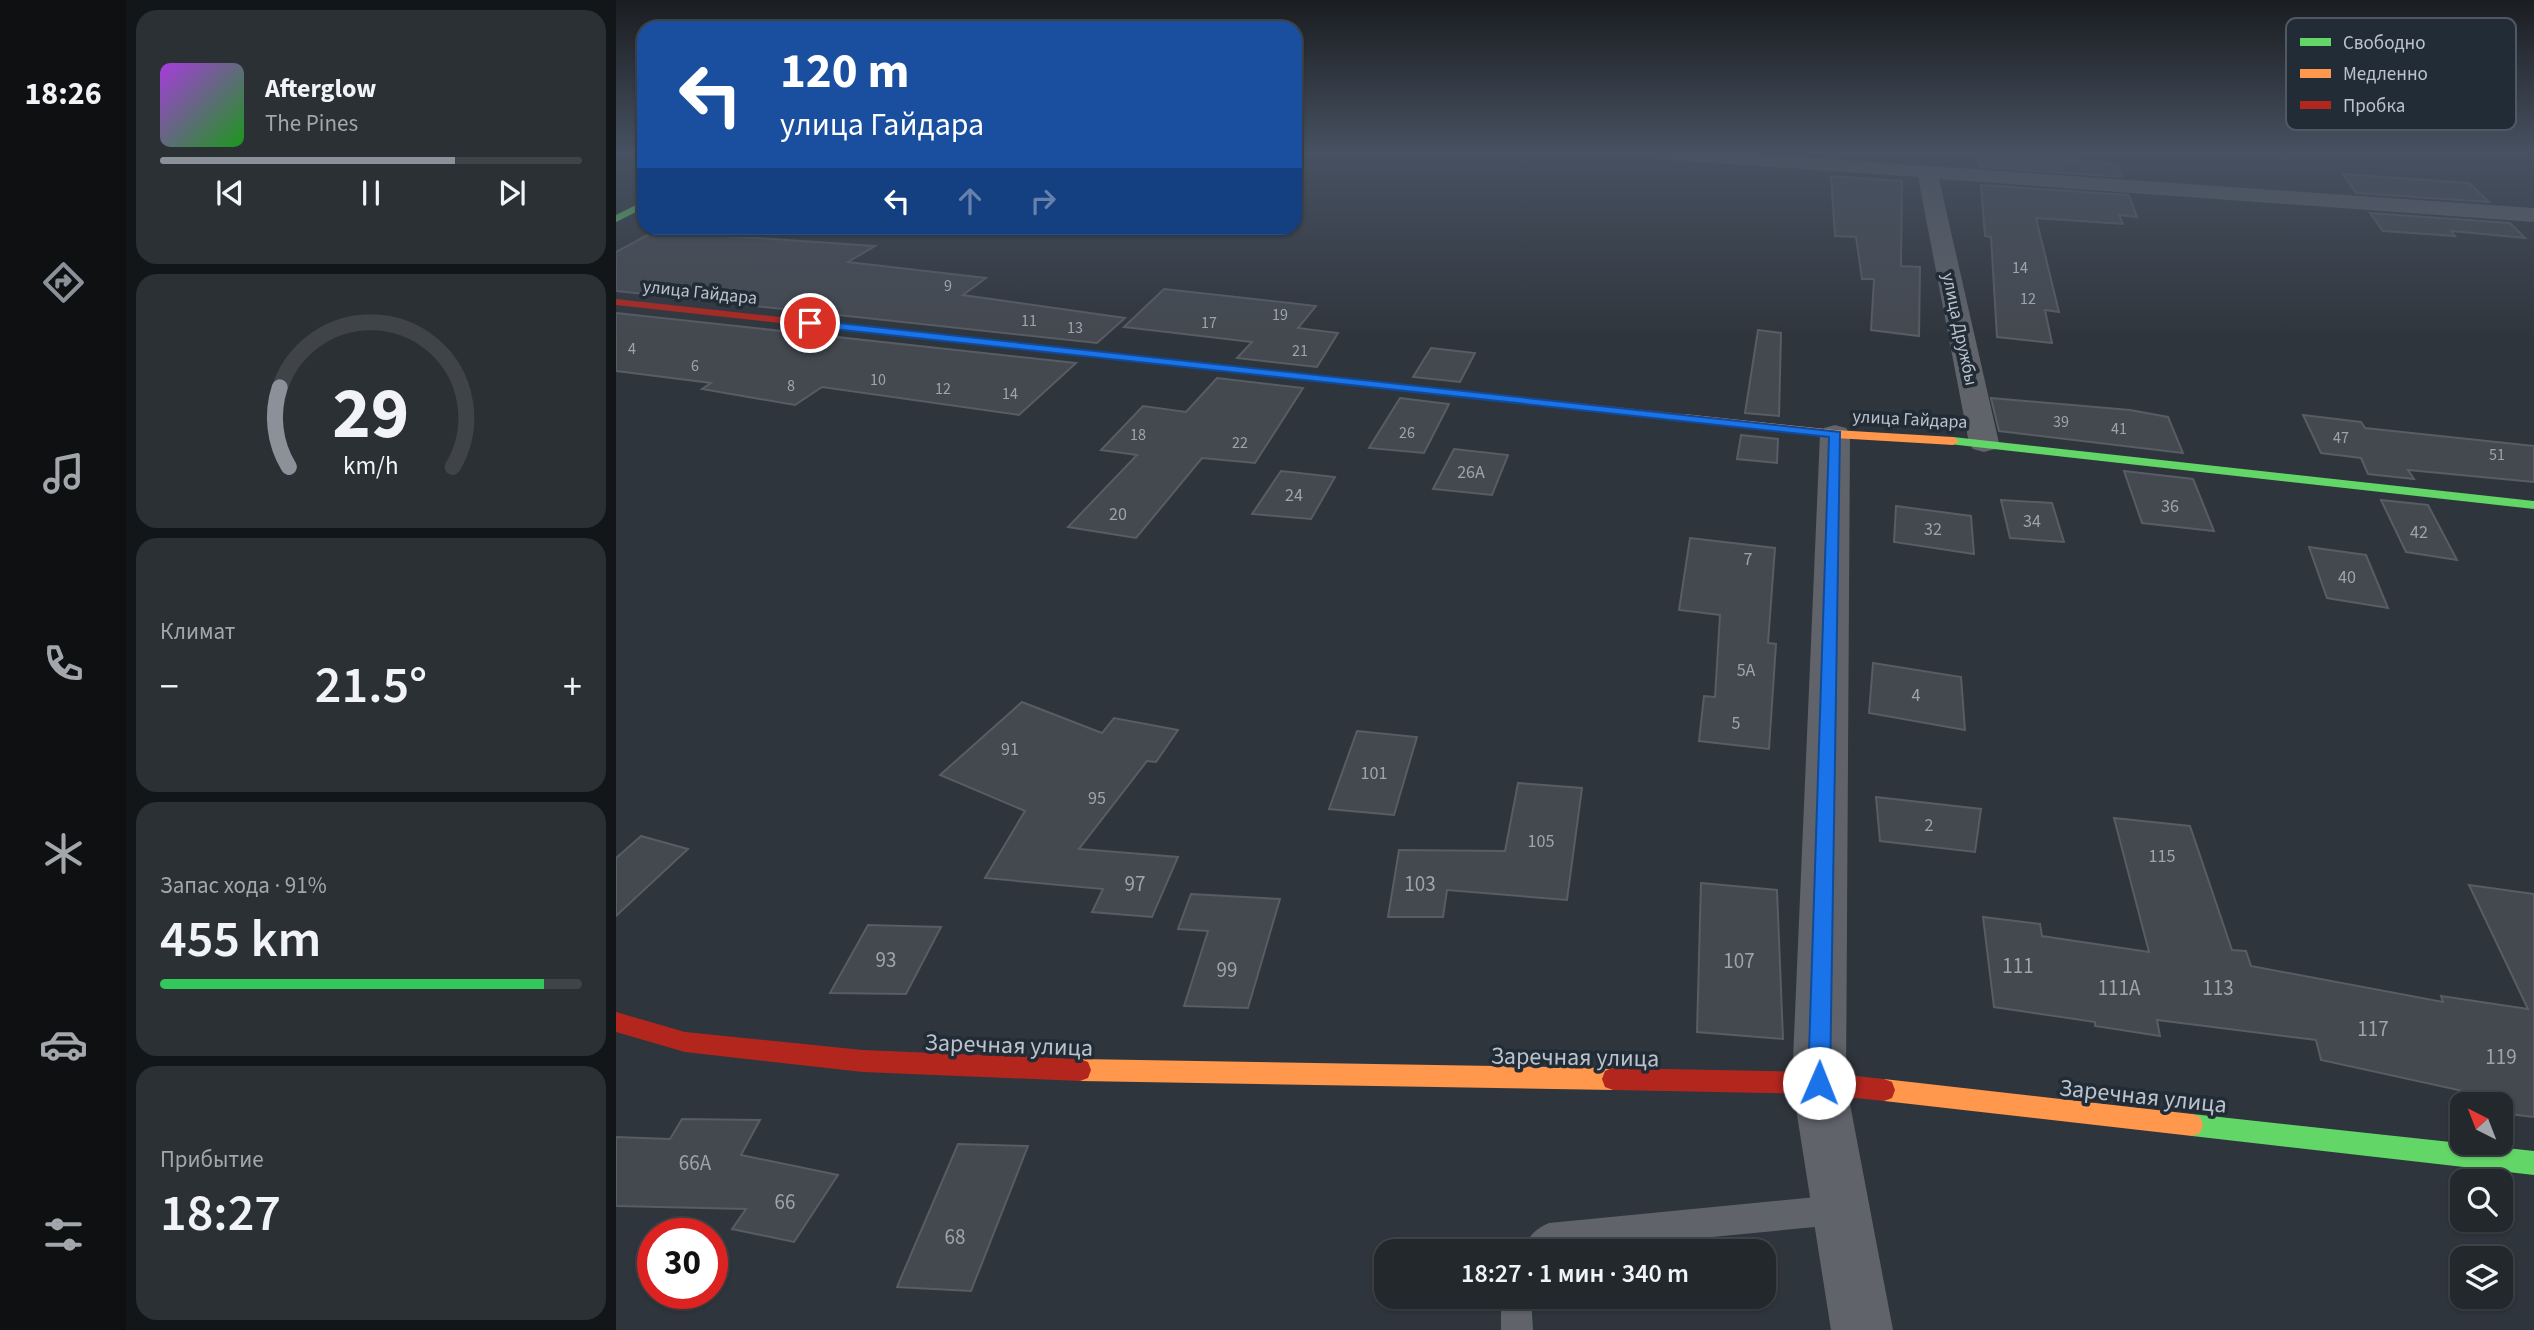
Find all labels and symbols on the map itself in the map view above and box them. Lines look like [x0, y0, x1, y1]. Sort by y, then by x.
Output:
legend [2286, 18, 2516, 130]
text: Свободно [2343, 30, 2426, 57]
text: Медленно [2343, 61, 2428, 88]
text: Пробка [2343, 93, 2405, 120]
house number: 14 [2012, 257, 2028, 279]
street label: улица Дружбы [1935, 270, 1984, 388]
street label: улица Гайдара [642, 274, 758, 311]
house number: 9 [944, 275, 952, 297]
house number: 12 [2020, 288, 2036, 310]
pin [780, 293, 840, 353]
house number: 19 [1272, 304, 1288, 326]
house number: 11 [1021, 310, 1037, 332]
house number: 17 [1201, 312, 1217, 334]
house number: 13 [1067, 317, 1083, 339]
house number: 4 [628, 338, 636, 360]
house number: 21 [1292, 340, 1308, 362]
house number: 6 [691, 355, 699, 377]
house number: 10 [870, 369, 886, 391]
house number: 8 [787, 375, 795, 397]
house number: 12 [935, 378, 951, 400]
house number: 14 [1002, 383, 1018, 405]
street label: улица Гайдара [1852, 404, 1968, 435]
house number: 39 [2053, 411, 2069, 433]
house number: 41 [2111, 418, 2127, 440]
house number: 26 [1399, 422, 1415, 444]
house number: 18 [1130, 424, 1146, 446]
house number: 47 [2333, 427, 2349, 449]
house number: 22 [1232, 432, 1248, 454]
house number: 51 [2489, 444, 2505, 466]
house number: 26А [1457, 460, 1485, 485]
house number: 24 [1285, 483, 1303, 508]
house number: 36 [2161, 494, 2179, 519]
house number: 20 [1109, 502, 1127, 527]
house number: 34 [2023, 509, 2041, 534]
house number: 32 [1924, 517, 1942, 542]
house number: 42 [2410, 520, 2428, 545]
house number: 7 [1744, 547, 1753, 572]
house number: 40 [2338, 565, 2356, 590]
house number: 5А [1737, 658, 1756, 683]
house number: 4 [1912, 683, 1921, 708]
house number: 5 [1732, 711, 1741, 736]
house number: 91 [1001, 737, 1019, 762]
house number: 101 [1361, 761, 1387, 786]
house number: 95 [1088, 786, 1106, 811]
house number: 2 [1925, 813, 1934, 838]
house number: 105 [1528, 829, 1554, 854]
house number: 115 [2149, 844, 2175, 869]
house number: 97 [1125, 869, 1145, 899]
house number: 103 [1404, 869, 1436, 899]
house number: 93 [876, 945, 896, 975]
house number: 107 [1723, 946, 1755, 976]
house number: 111 [2002, 951, 2034, 981]
house number: 99 [1217, 955, 1237, 985]
house number: 111А [2098, 973, 2141, 1003]
house number: 113 [2202, 973, 2234, 1003]
house number: 117 [2357, 1014, 2389, 1044]
street label: Заречная улица [924, 1025, 1094, 1066]
street label: Заречная улица [1490, 1039, 1660, 1076]
house number: 119 [2485, 1042, 2517, 1072]
position arrow [1782, 1046, 1856, 1120]
street label: Заречная улица [2057, 1070, 2229, 1123]
north arrow [2450, 1092, 2513, 1155]
house number: 66А [679, 1148, 712, 1178]
house number: 66 [775, 1187, 795, 1217]
speed limit sign: 30 [637, 1218, 728, 1309]
house number: 68 [945, 1222, 965, 1252]

